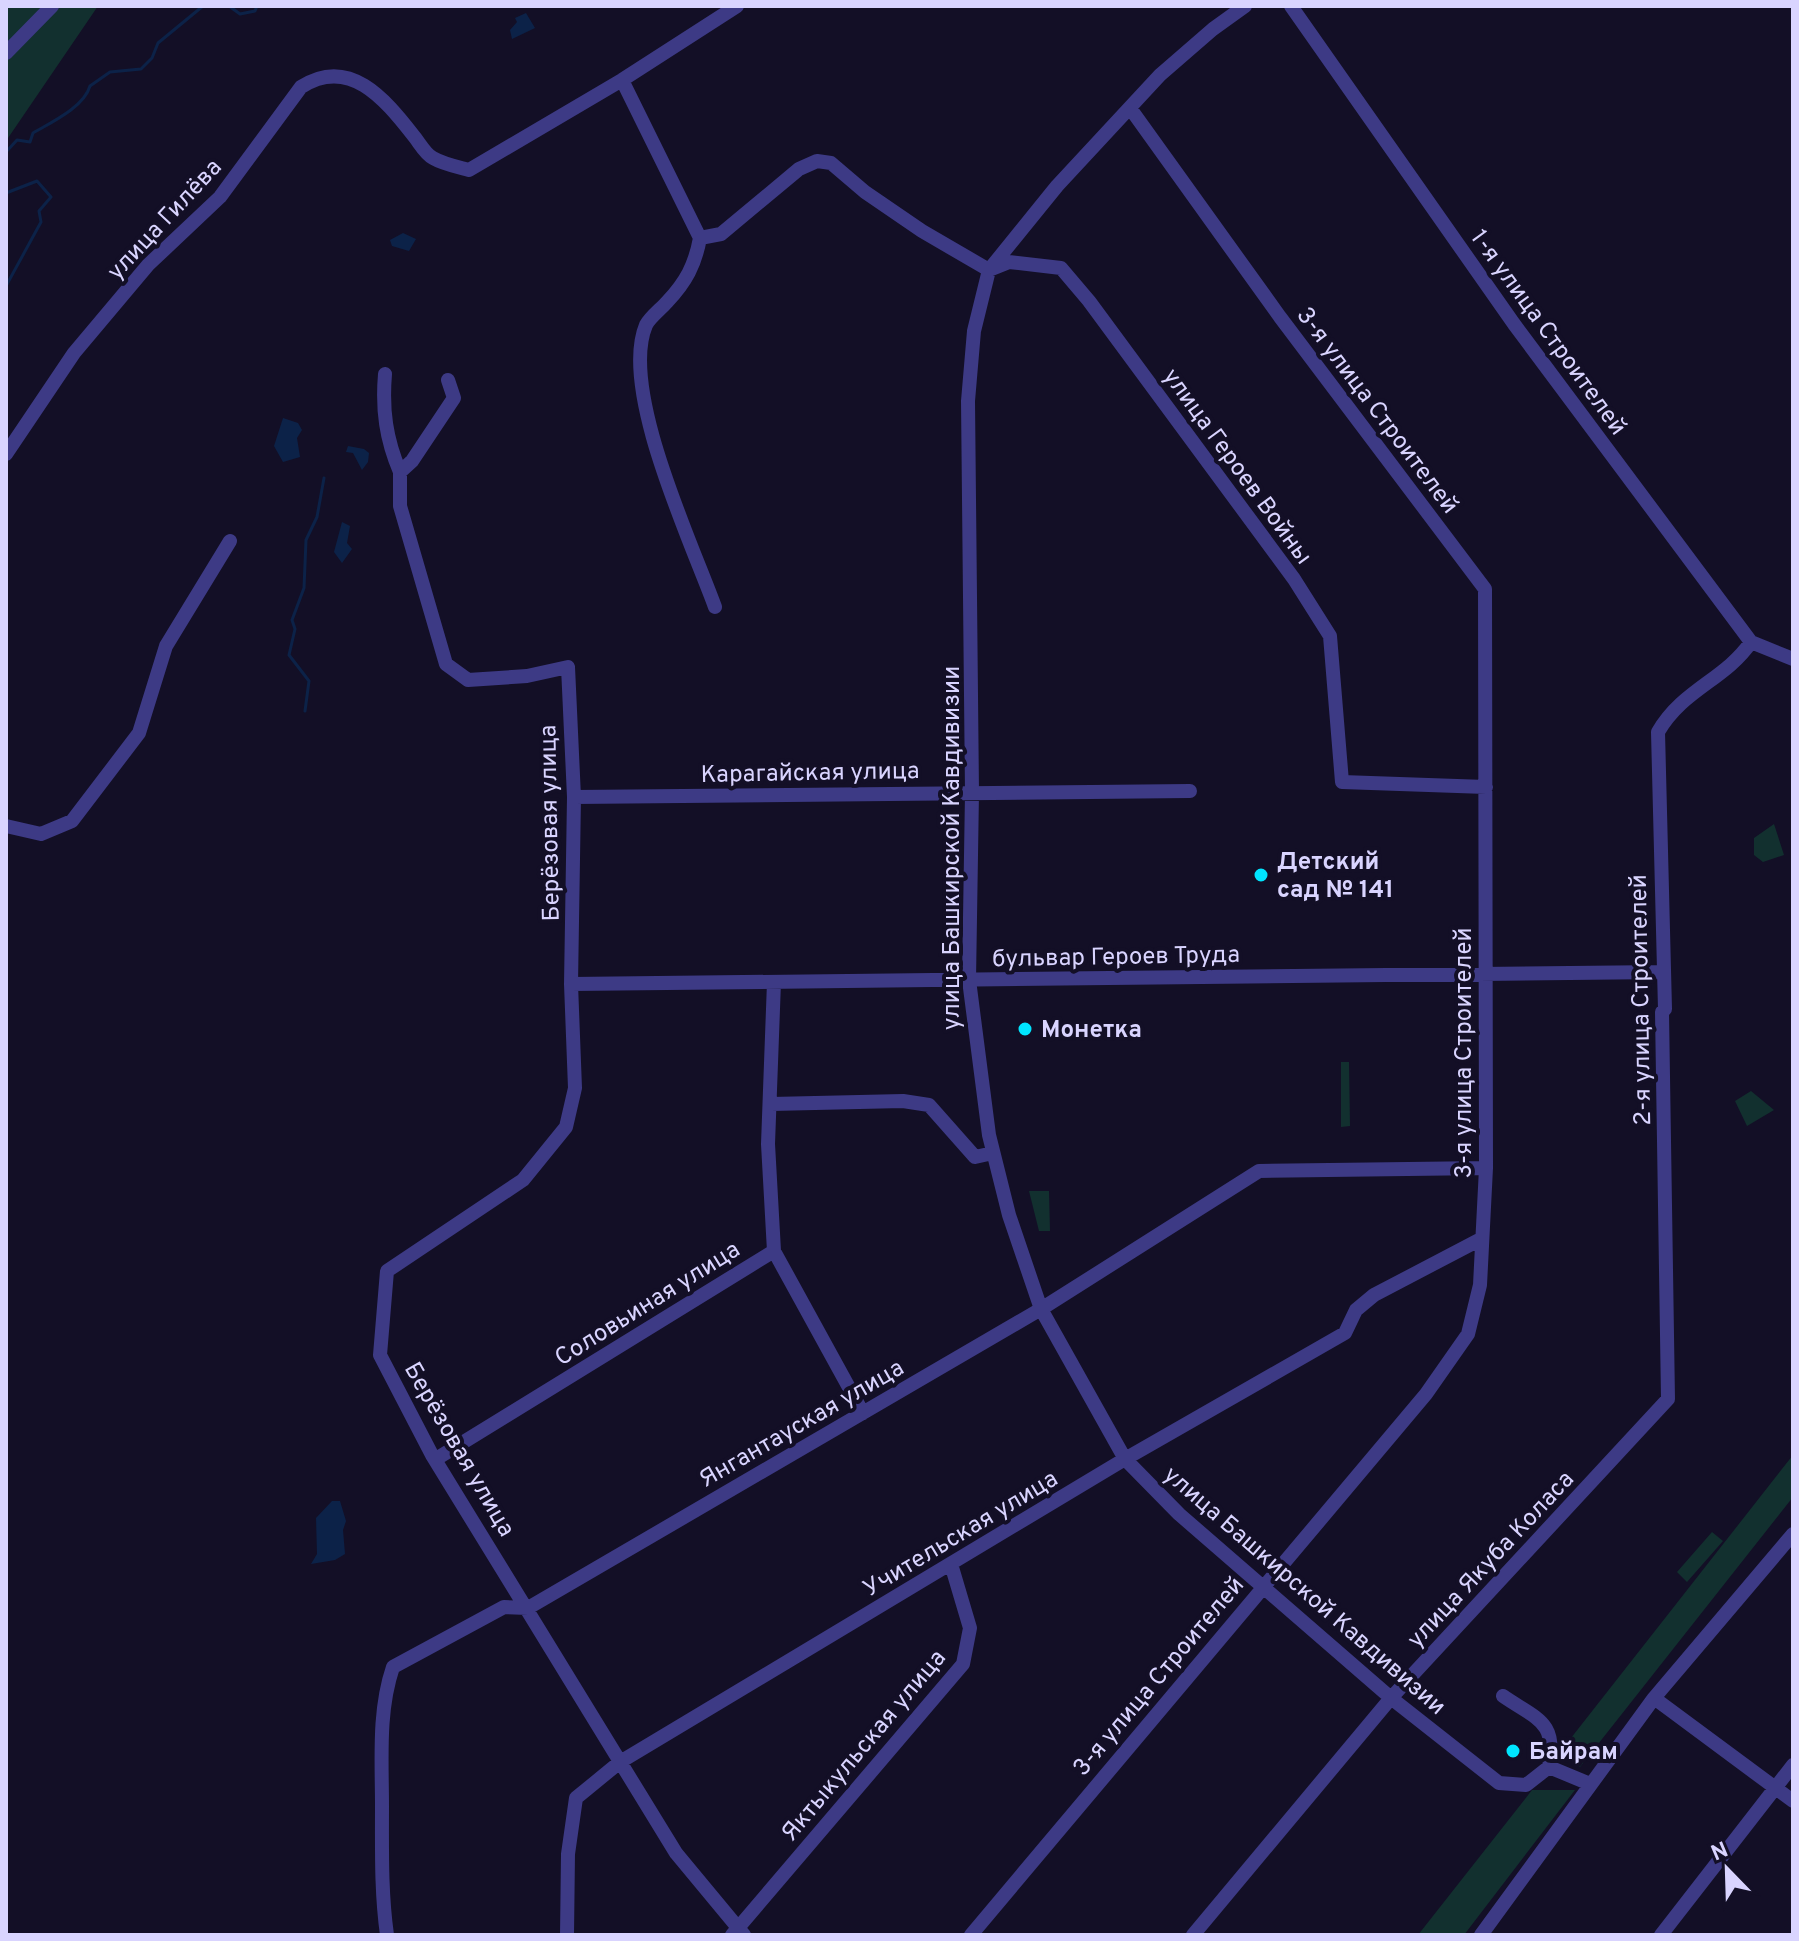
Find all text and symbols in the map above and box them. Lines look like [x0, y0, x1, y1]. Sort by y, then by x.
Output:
street label: улица Гилёва [102, 154, 229, 287]
street label: 1-я улица Строителей [1463, 225, 1632, 442]
street label: 3-я улица Строителей [1289, 302, 1464, 521]
street label: улица Героев Войны [1155, 363, 1318, 571]
street label: улица Башкирской Кавдивизии [938, 666, 968, 1030]
street label: Берёзовая улица [534, 724, 568, 922]
street label: Карагайская улица [700, 757, 920, 791]
place label: Детский сад № 141 [1277, 848, 1394, 906]
marker: Детский сад № 141 [1252, 866, 1270, 884]
street label: 2-я улица Строителей [1625, 874, 1659, 1126]
street label: 3-я улица Строителей [1450, 927, 1480, 1179]
street label: бульвар Героев Труда [992, 941, 1240, 975]
place label: Монетка [1041, 1016, 1142, 1046]
marker: Монетка [1016, 1020, 1034, 1038]
street label: Соловьиная улица [550, 1236, 746, 1374]
street label: Янгантауская улица [694, 1354, 910, 1496]
street label: Берёзовая улица [396, 1357, 520, 1543]
street label: улица Башкирской Кавдивизии [1156, 1461, 1451, 1722]
street label: Учительская улица [858, 1465, 1064, 1605]
street label: улица Якуба Коласа [1402, 1465, 1581, 1655]
street label: 3-я улица Строителей [1067, 1571, 1252, 1783]
street label: Яктыкульская улица [776, 1644, 953, 1848]
place label: Байрам [1529, 1738, 1618, 1768]
marker: Байрам [1504, 1742, 1522, 1760]
north arrow [1687, 1829, 1767, 1909]
text: N [1708, 1837, 1733, 1868]

